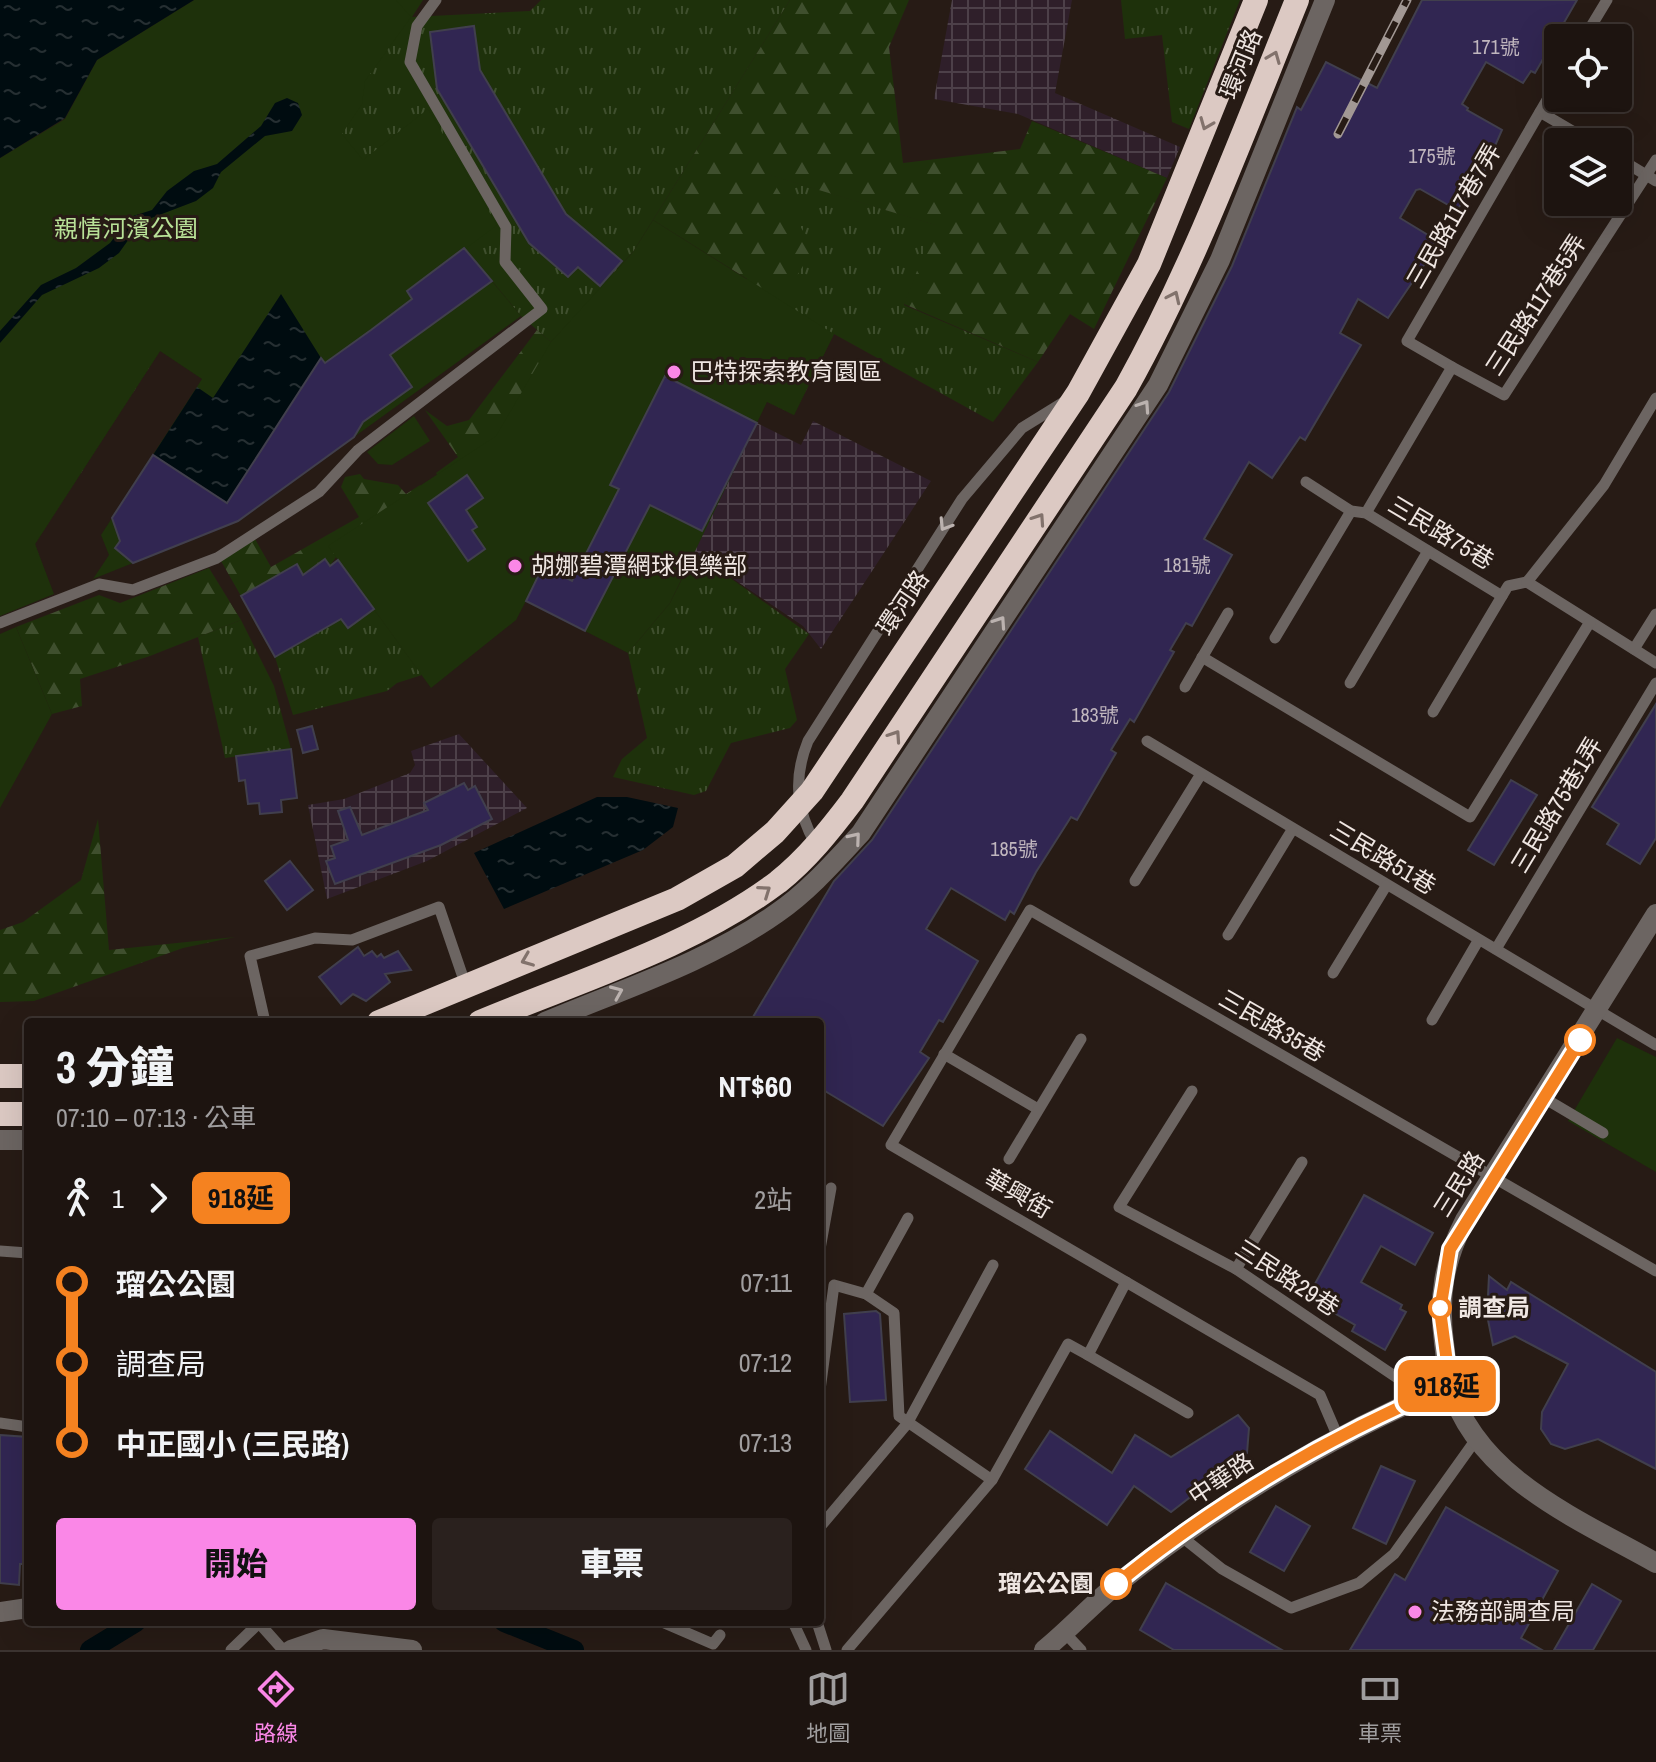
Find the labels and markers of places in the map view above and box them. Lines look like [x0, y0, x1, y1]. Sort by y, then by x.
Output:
place label: 巴特探索教育園區 [690, 355, 882, 387]
marker: 巴特探索教育園區 [665, 363, 683, 381]
place label: 胡娜碧潭網球俱樂部 [531, 549, 747, 581]
marker: 胡娜碧潭網球俱樂部 [506, 557, 524, 575]
unlabelled marker [1565, 1025, 1595, 1055]
place label: 調查局 [1458, 1291, 1530, 1323]
marker: 調查局 [1429, 1297, 1451, 1319]
place label: 瑠公公園 [998, 1567, 1094, 1599]
marker: 瑠公公園 [1101, 1569, 1131, 1599]
place label: 法務部調查局 [1431, 1595, 1575, 1627]
marker: 法務部調查局 [1406, 1603, 1424, 1621]

